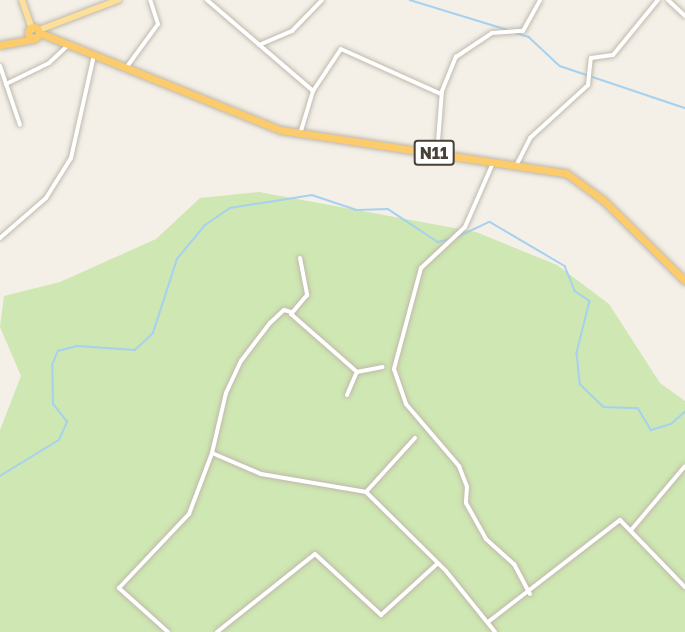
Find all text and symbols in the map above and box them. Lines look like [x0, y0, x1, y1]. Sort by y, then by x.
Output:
road number: N11 [413, 140, 455, 166]

